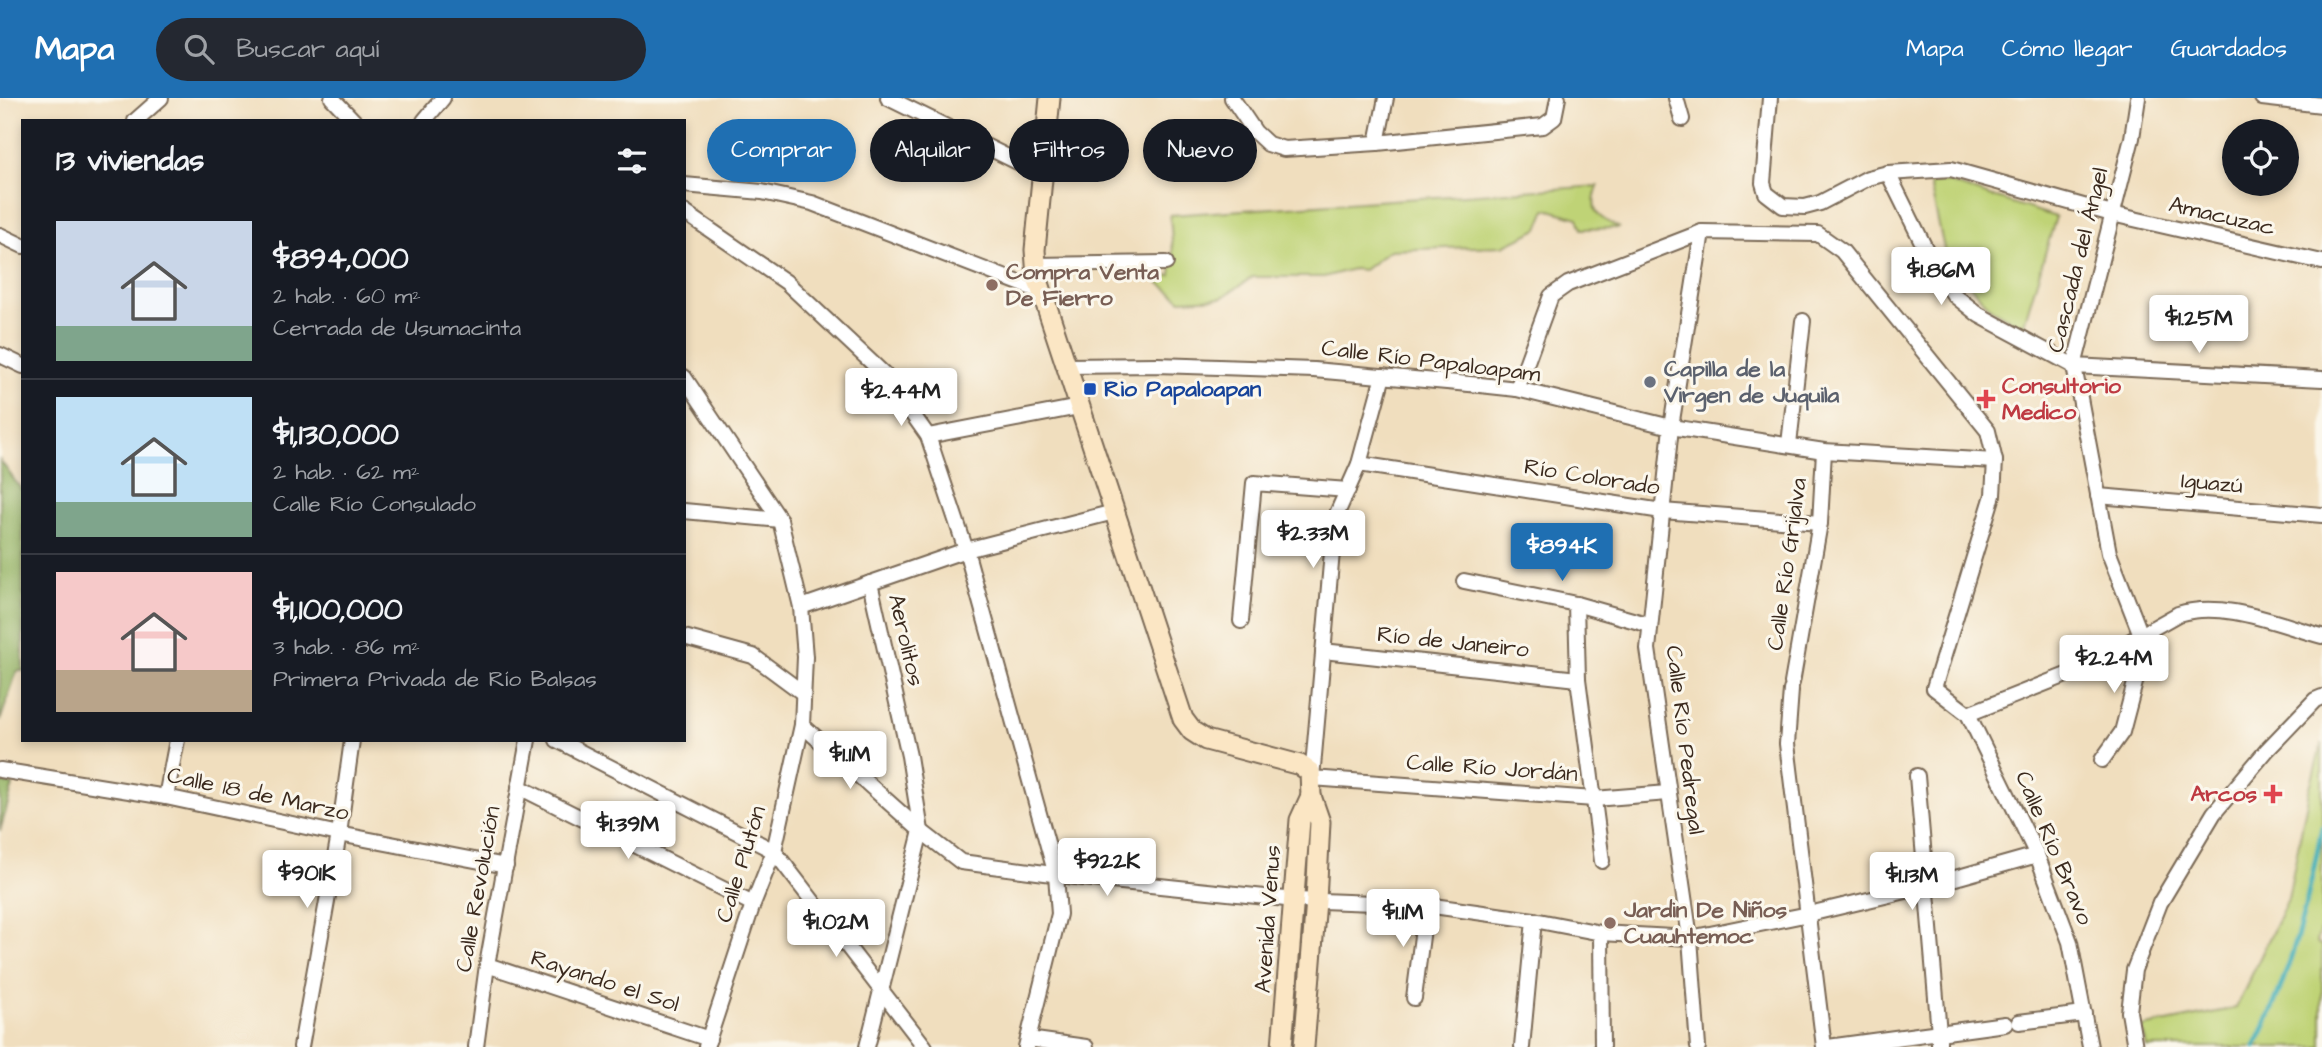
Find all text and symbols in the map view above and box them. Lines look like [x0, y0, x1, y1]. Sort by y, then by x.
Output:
search box [156, 18, 646, 81]
text: Mapa [35, 26, 114, 72]
icon: search [180, 30, 218, 68]
text: Buscar aquí [236, 31, 379, 67]
text: Mapa [1906, 32, 1964, 66]
text: Cómo llegar [2002, 32, 2132, 66]
text: Guardados [2170, 32, 2287, 66]
chip: Comprar [707, 119, 856, 182]
chip: Alquilar [870, 119, 995, 182]
chip: Filtros [1009, 119, 1129, 182]
chip: Nuevo [1143, 119, 1257, 182]
map controls [2222, 119, 2299, 196]
button: locate [2222, 119, 2299, 196]
text: 13 viviendas [56, 140, 204, 182]
icon: filters [613, 142, 651, 180]
street label: Cascada del Ángel [2040, 164, 2117, 356]
street label: Amacuzac [2166, 188, 2278, 244]
text: $894,000 [273, 238, 409, 280]
pin: $1.86M [1884, 248, 1998, 307]
icon: home [112, 249, 196, 333]
text: $1.86M [1907, 254, 1975, 286]
place label: Compra Venta De Fierro [1006, 256, 1159, 314]
marker: Compra Venta De Fierro [984, 277, 1000, 293]
text: 2 hab. · 60 m² [273, 280, 421, 312]
pin: $1.25M [2142, 296, 2256, 355]
text: $1.25M [2165, 302, 2233, 334]
text: Cerrada de Usumacinta [273, 312, 521, 344]
street label: Calle Río Papaloapam [1320, 332, 1542, 390]
place label: Capilla de la Virgen de Juquila [1663, 353, 1839, 412]
pin: $2.44M [844, 368, 958, 428]
place label: Consultorio Medico [2002, 370, 2121, 428]
place label: Rio Papaloapan [1104, 373, 1262, 405]
marker: Capilla de la Virgen de Juquila [1642, 374, 1658, 390]
text: $2.44M [861, 375, 941, 407]
marker: Rio Papaloapan [1082, 381, 1098, 397]
marker: Consultorio Medico [1976, 389, 1996, 409]
text: $1,130,000 [273, 414, 399, 456]
icon: home [112, 425, 196, 509]
street label: Río Colorado [1522, 450, 1662, 504]
text: 2 hab. · 62 m² [273, 456, 420, 488]
street label: Iguazú [2180, 464, 2244, 503]
street label: Calle Río Grijalva [1759, 475, 1815, 652]
text: Calle Río Consulado [273, 488, 476, 520]
pin: $2.33M [1256, 510, 1370, 570]
text: $2.33M [1277, 517, 1349, 549]
pin: $894K [1513, 524, 1611, 583]
text: $894K [1527, 530, 1597, 562]
text: $1,100,000 [273, 589, 403, 631]
street label: Aerolitos [880, 591, 932, 689]
icon: home [112, 600, 196, 684]
street label: Río de Janeiro [1376, 618, 1531, 666]
text: 3 hab. · 86 m² [273, 631, 420, 663]
pin: $2.24M [2057, 636, 2171, 695]
text: $2.24M [2075, 642, 2153, 674]
street label: Calle Río Pedregal [1657, 644, 1712, 836]
text: Primera Privada de Río Balsas [273, 663, 597, 695]
pin: $1.1M [801, 732, 899, 791]
text: $1.1M [830, 738, 870, 770]
street label: Calle Río Jordán [1405, 746, 1579, 790]
street label: Calle 18 de Marzo [164, 759, 352, 829]
street label: Calle Río Bravo [2007, 766, 2101, 930]
place label: Arcos [2191, 778, 2257, 810]
marker: Arcos [2263, 784, 2283, 804]
pin: $1.39M [571, 802, 685, 861]
street label: Calle Plutón [708, 802, 774, 926]
street label: Calle Revolución [448, 803, 508, 975]
text: $1.39M [597, 808, 659, 840]
pin: $922K [1058, 838, 1156, 898]
street label: Avenida Venus [1247, 844, 1289, 994]
text: $922K [1074, 845, 1140, 877]
pin: $901K [258, 850, 356, 910]
pin: $1.13M [1855, 852, 1969, 912]
text: $901K [278, 857, 336, 889]
text: $1.13M [1886, 859, 1938, 891]
pin: $1.1M [1354, 890, 1452, 949]
place label: Jardin De Niños Cuauhtemoc [1623, 894, 1787, 952]
text: $1.1M [1383, 896, 1423, 928]
pin: $1.02M [779, 900, 893, 959]
text: $1.02M [803, 906, 869, 938]
marker: Jardin De Niños Cuauhtemoc [1602, 915, 1618, 931]
street label: Rayando el Sol [526, 942, 683, 1021]

